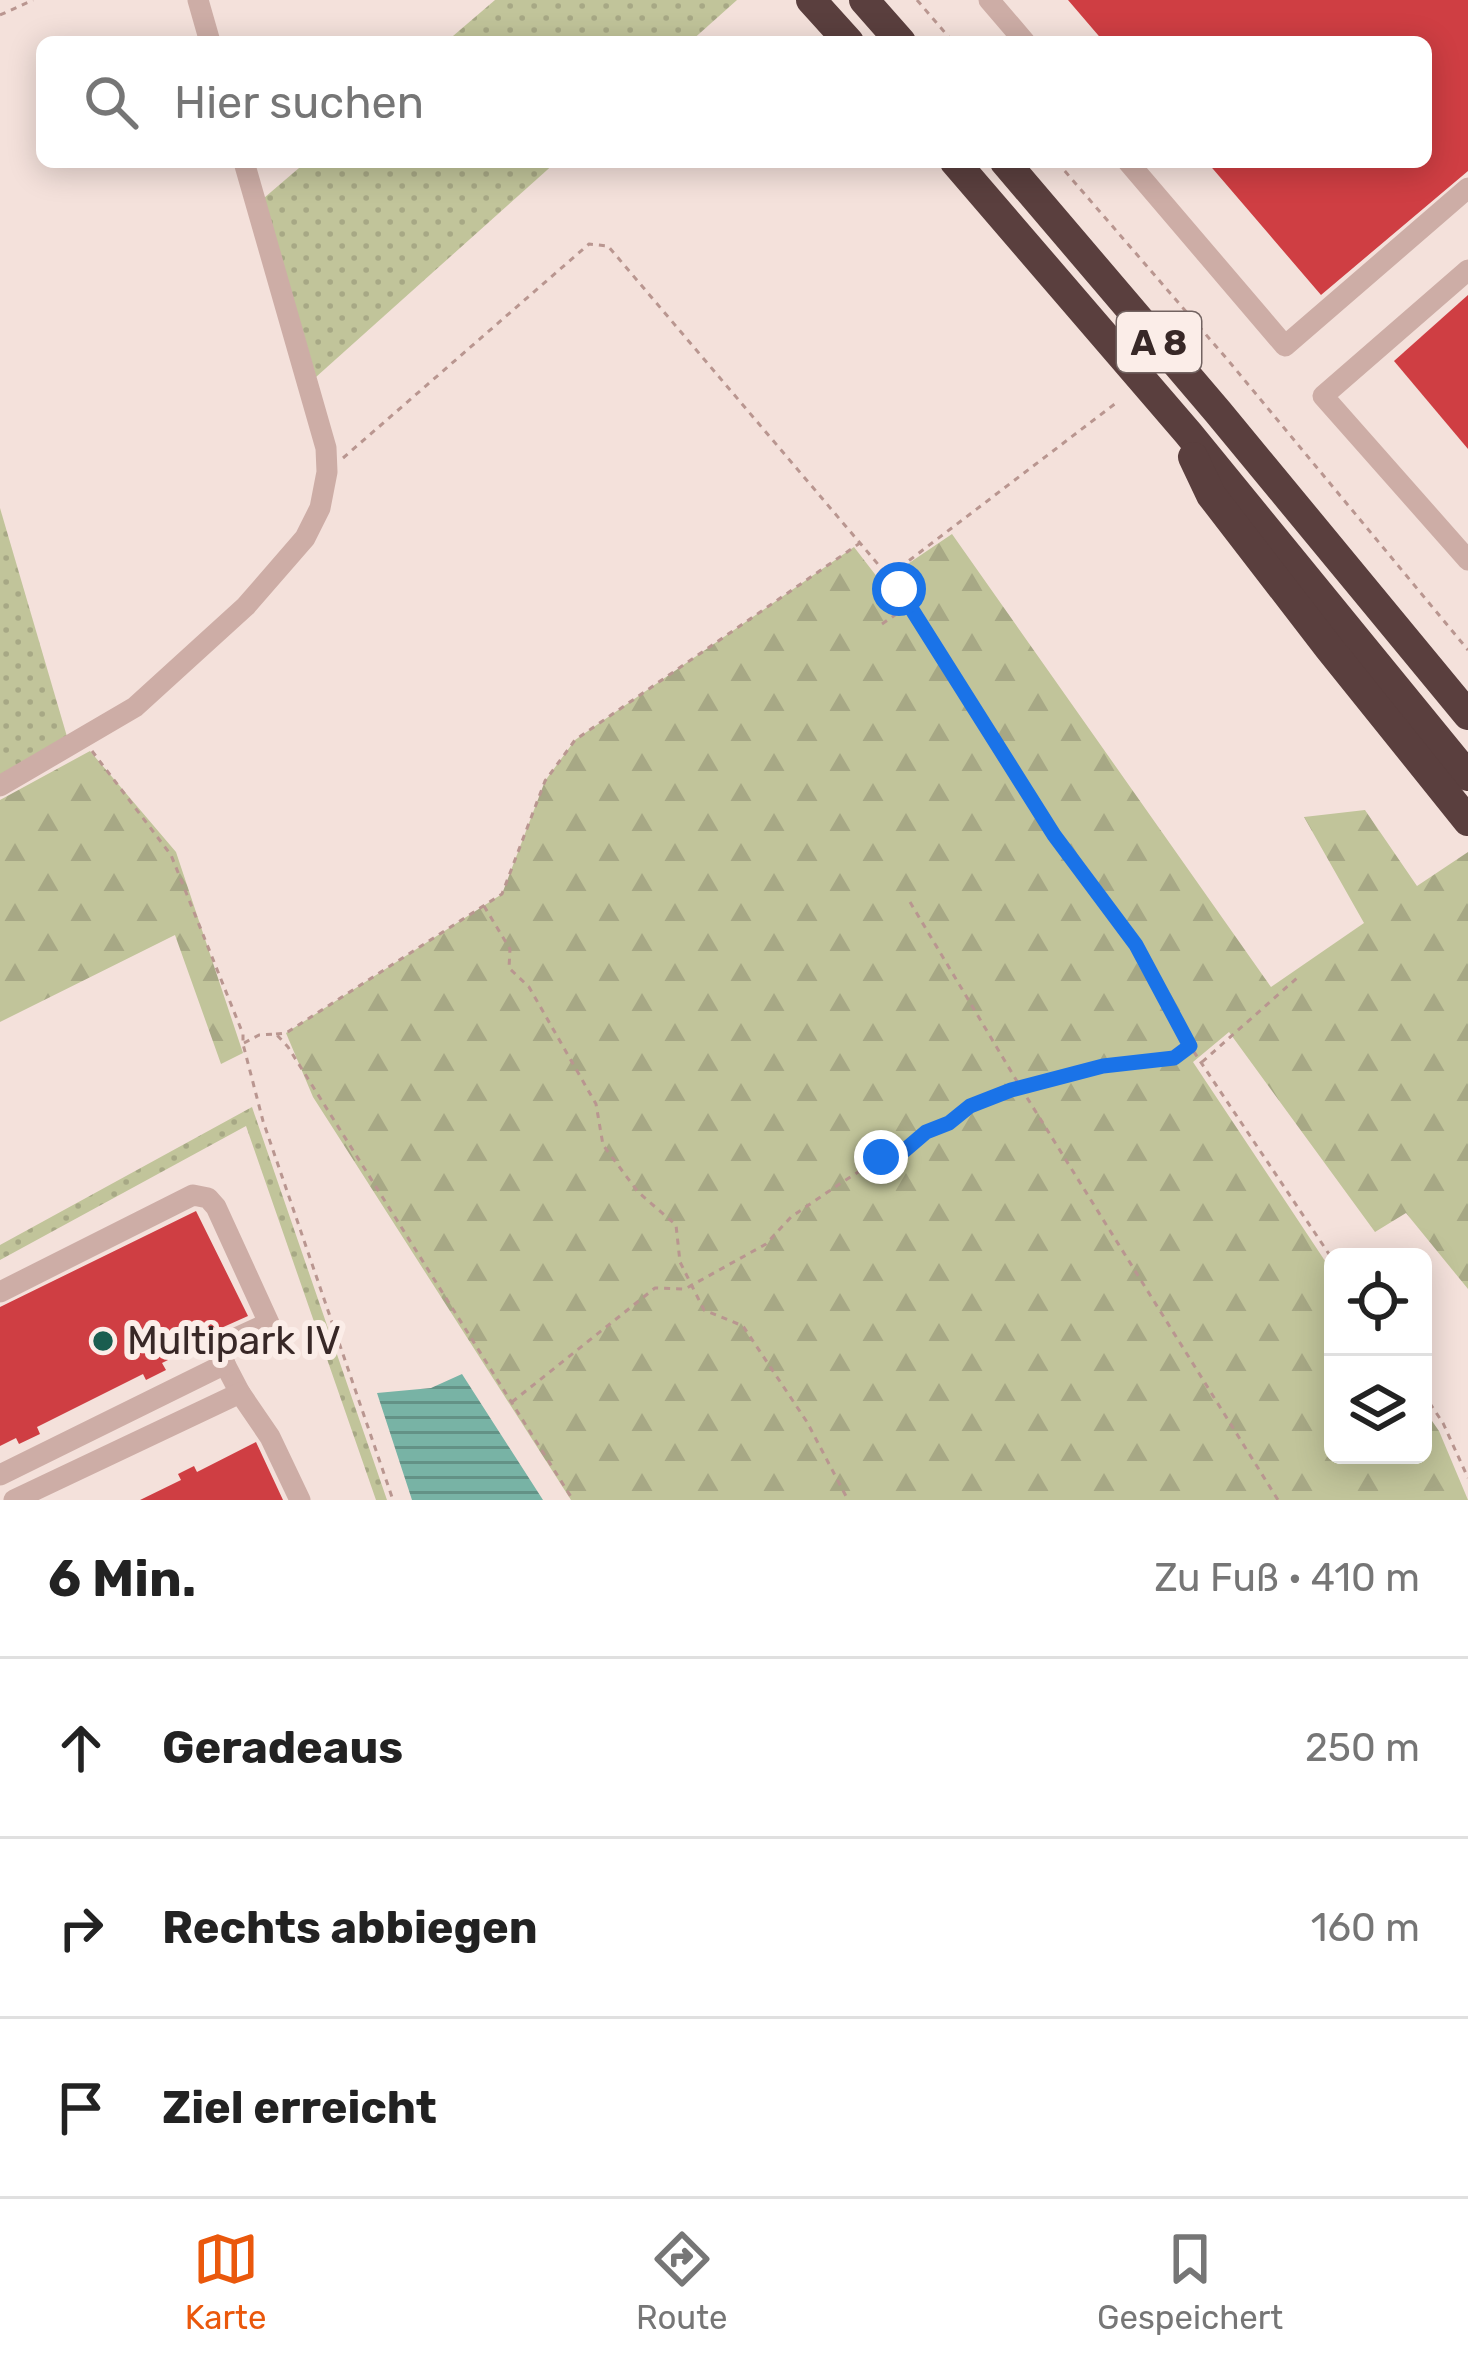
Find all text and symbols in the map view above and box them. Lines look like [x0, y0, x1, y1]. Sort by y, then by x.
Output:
search box [36, 36, 1432, 168]
icon: search [78, 69, 144, 135]
text: Hier suchen [174, 76, 424, 129]
road number: A 8 [1117, 312, 1201, 372]
route start [872, 562, 926, 616]
route end [854, 1130, 908, 1184]
map controls [1324, 1248, 1432, 1464]
button: locate [1324, 1248, 1432, 1356]
place label: Multipark IV [127, 1318, 341, 1364]
marker: Multipark IV [90, 1328, 116, 1354]
button: layers [1324, 1356, 1432, 1464]
text: 6 Min. [48, 1548, 196, 1609]
text: Zu Fuß · 410 m [1154, 1555, 1420, 1601]
icon: ahead [48, 1715, 114, 1781]
text: Geradeaus [162, 1721, 403, 1774]
text: 250 m [1305, 1725, 1420, 1771]
icon: right [48, 1895, 114, 1961]
text: Rechts abbiegen [162, 1901, 538, 1954]
text: 160 m [1311, 1905, 1420, 1951]
icon: arrive [48, 2075, 114, 2141]
text: Ziel erreicht [162, 2081, 437, 2134]
tab: Karte [185, 2226, 266, 2337]
tab: Route [636, 2226, 728, 2337]
tab: Gespeichert [1097, 2226, 1283, 2337]

